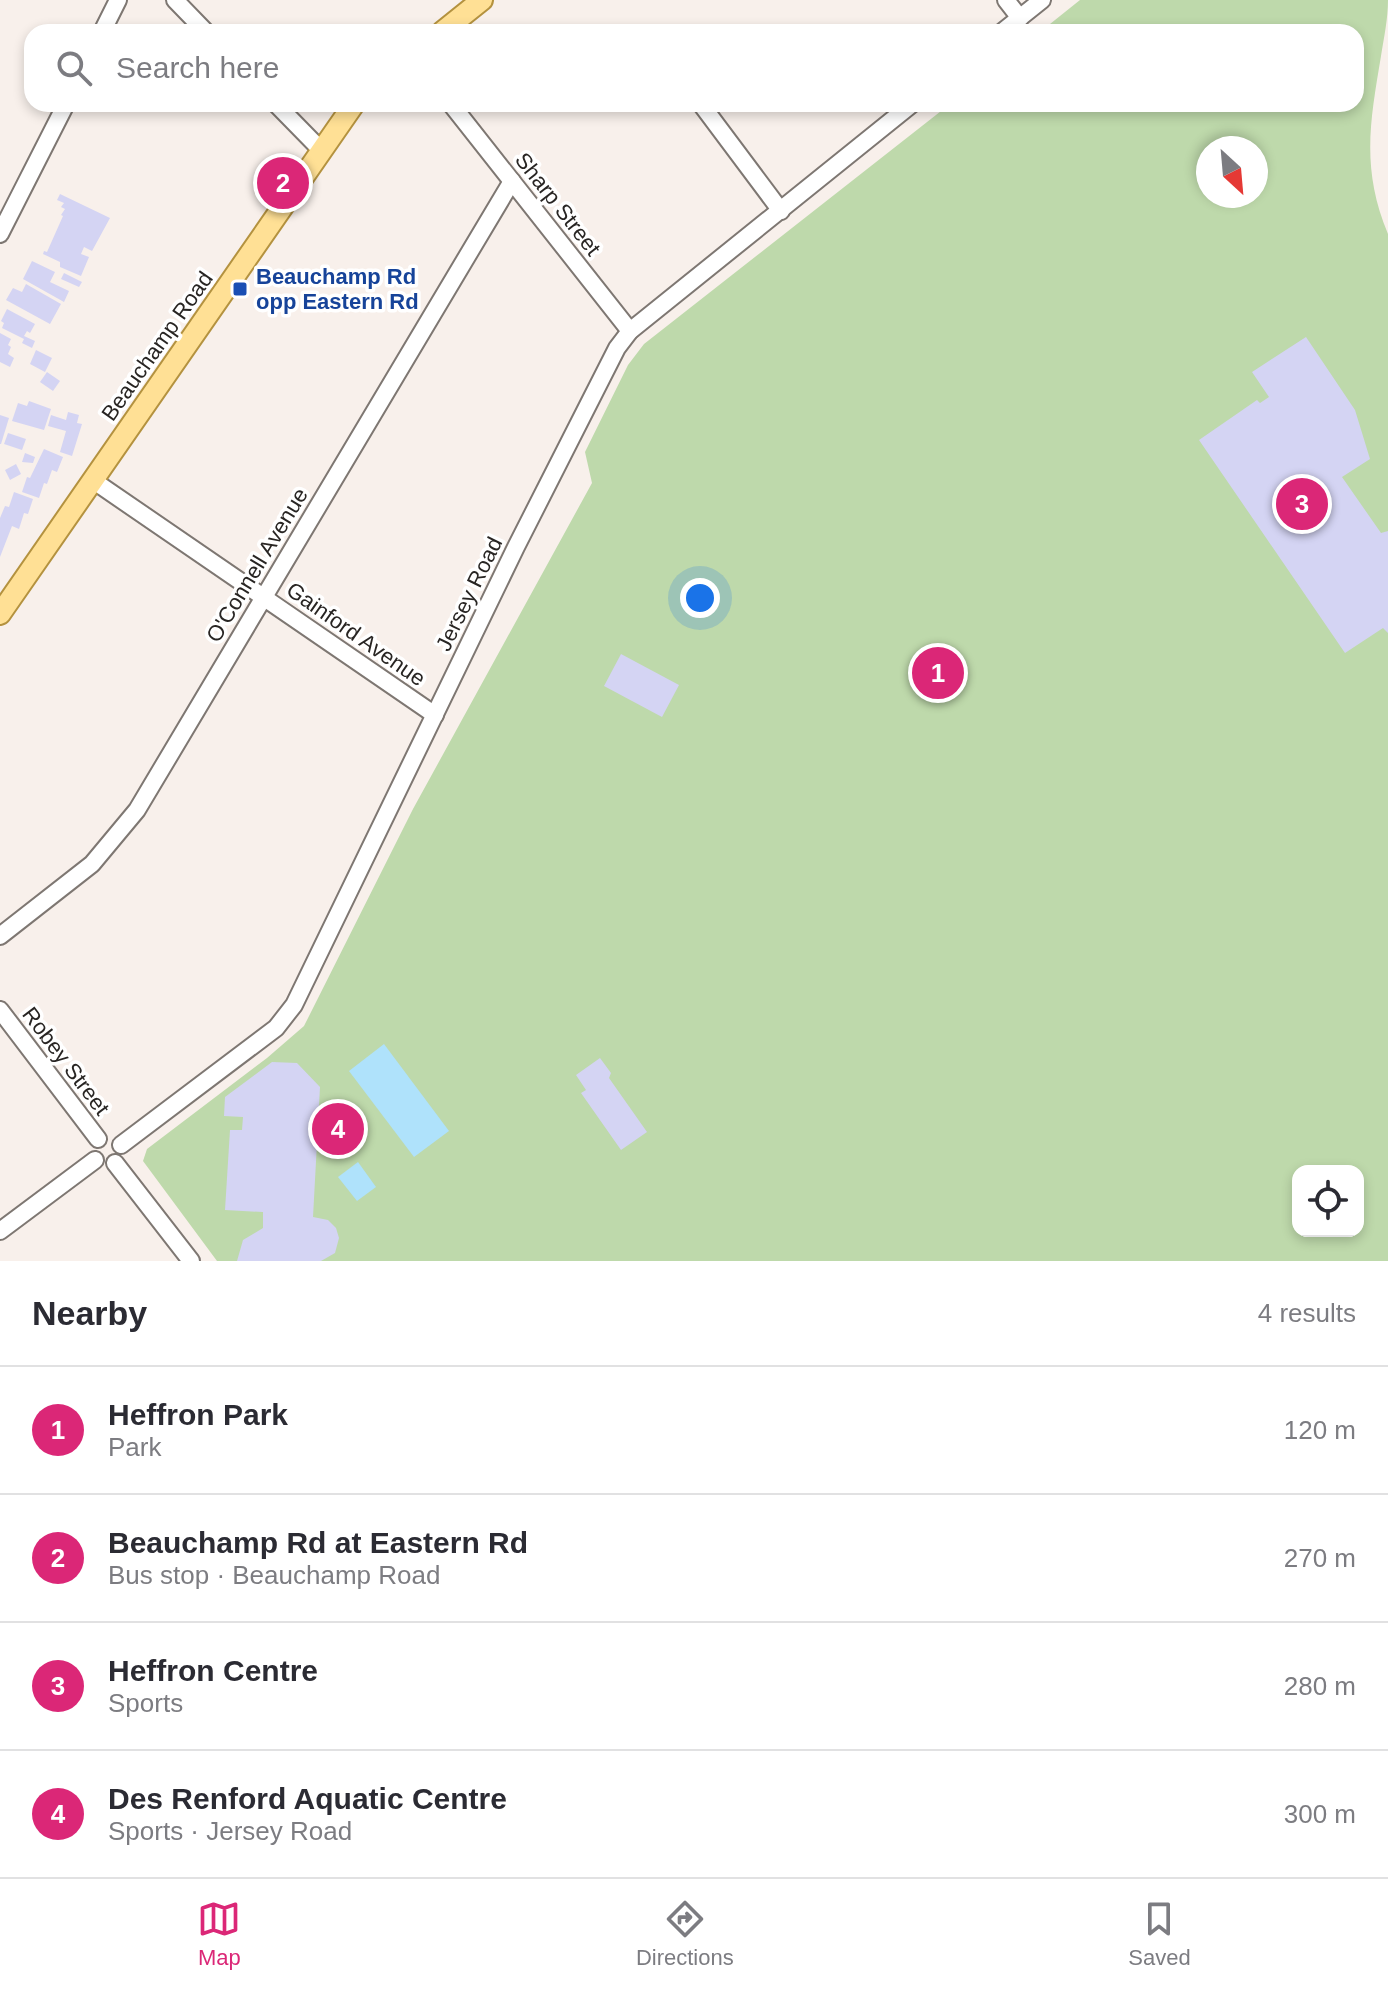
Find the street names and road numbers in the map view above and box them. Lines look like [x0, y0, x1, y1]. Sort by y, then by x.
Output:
street label: Sharp Street [510, 148, 606, 260]
street label: Beauchamp Road [96, 267, 218, 425]
street label: O'Connell Avenue [201, 484, 313, 646]
street label: Jersey Road [431, 533, 507, 655]
street label: Gainford Avenue [282, 577, 430, 691]
street label: Robey Street [17, 1002, 115, 1120]

